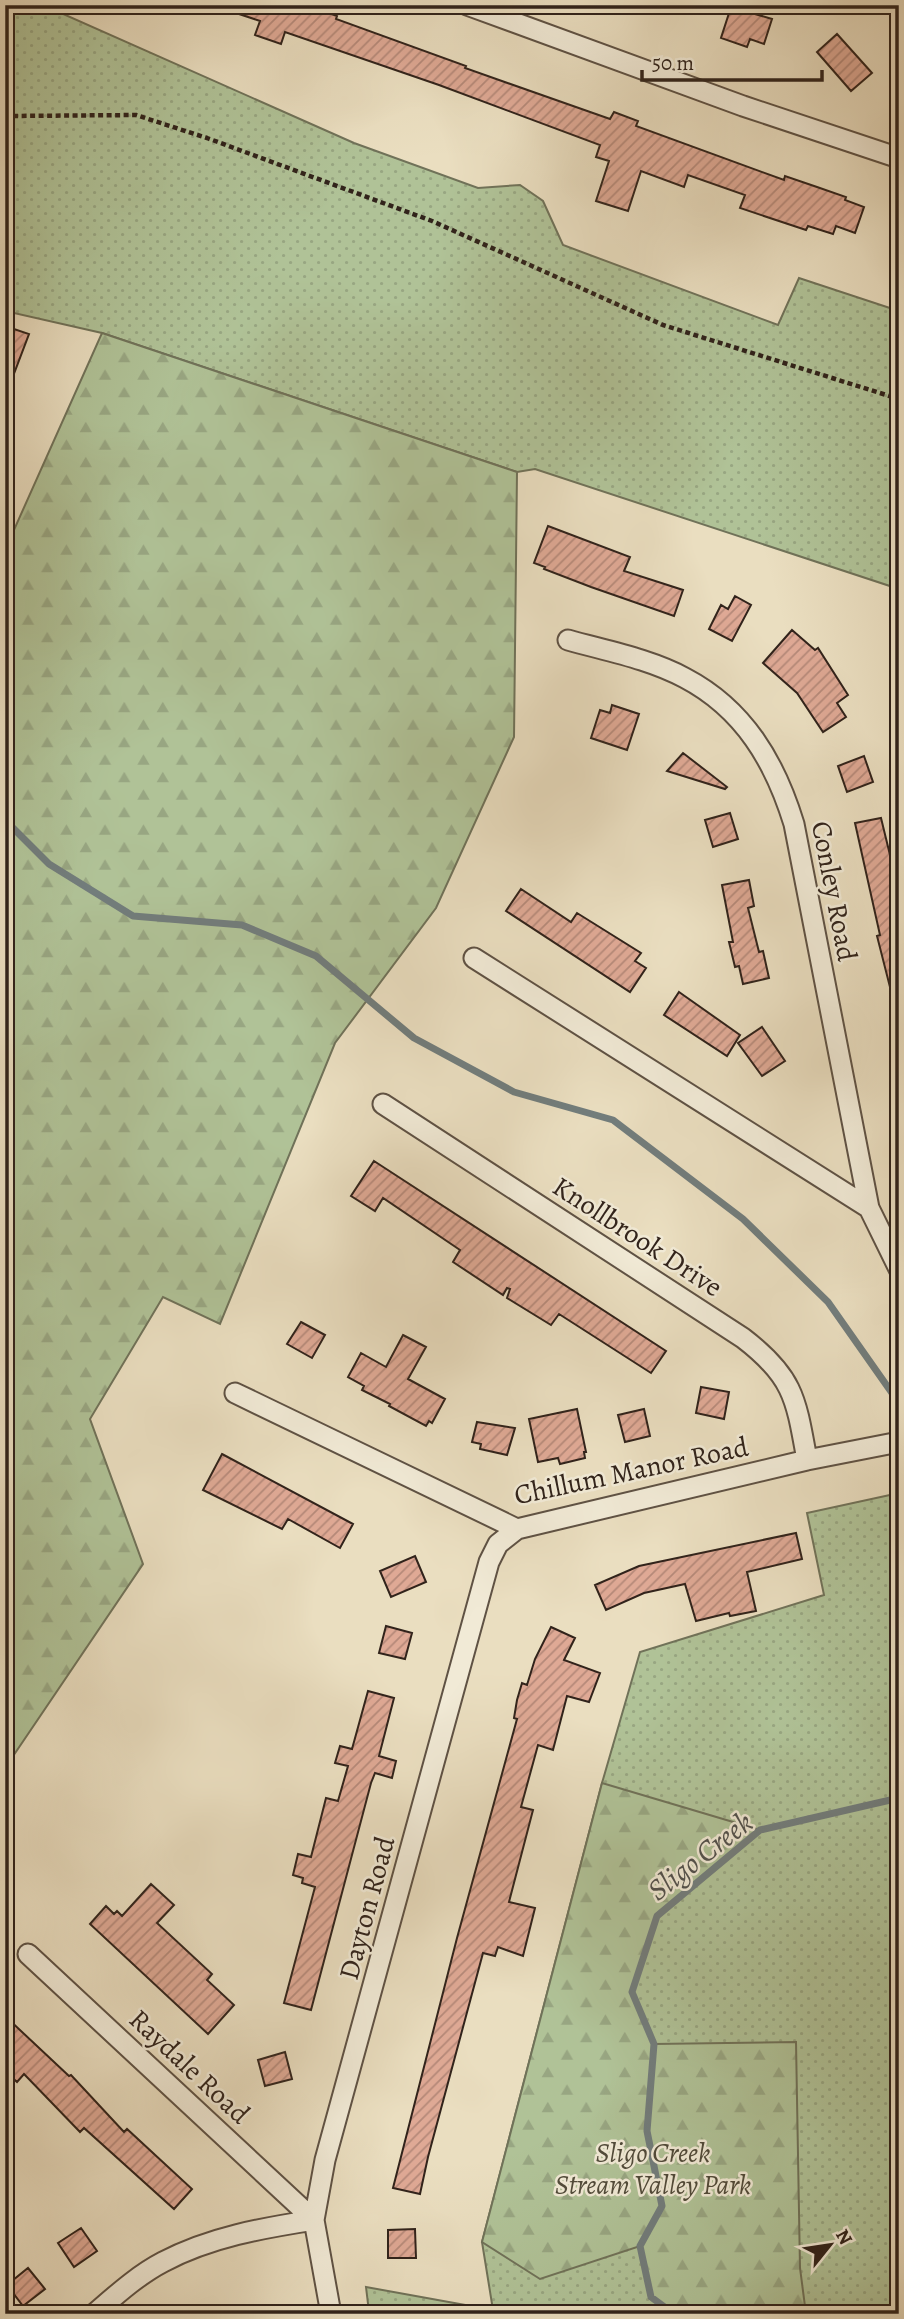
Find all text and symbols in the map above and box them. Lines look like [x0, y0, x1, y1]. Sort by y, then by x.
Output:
scale bar [642, 38, 822, 82]
text: 50 m [652, 49, 694, 77]
street label: Conley Road [802, 818, 866, 965]
street label: Knollbrook Drive [545, 1168, 730, 1306]
street label: Chillum Manor Road [511, 1427, 753, 1514]
water label: Sligo Creek [639, 1802, 761, 1910]
street label: Dayton Road [330, 1831, 405, 1984]
street label: Raydale Road [121, 2001, 259, 2133]
park label: Sligo Creek Stream Valley Park [555, 2134, 751, 2204]
north arrow [796, 2210, 866, 2280]
text: N [829, 2225, 859, 2250]

